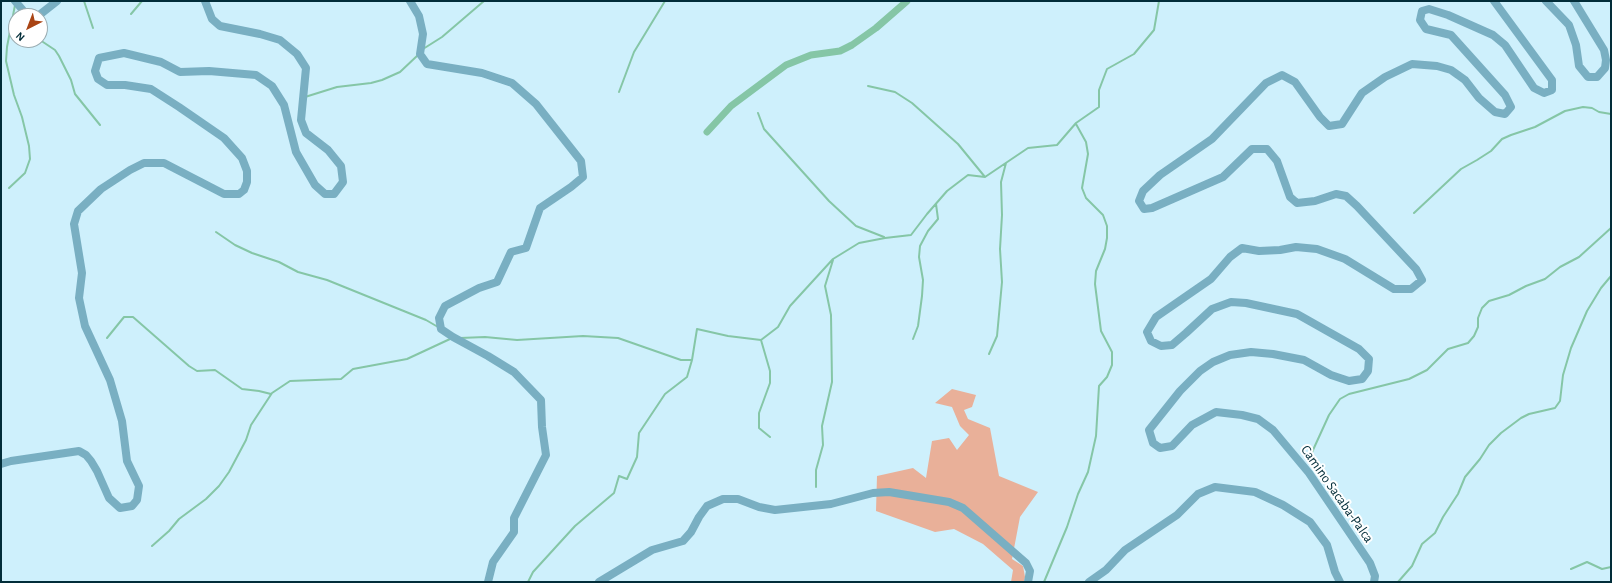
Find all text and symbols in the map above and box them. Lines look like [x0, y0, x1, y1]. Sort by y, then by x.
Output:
north arrow [8, 8, 48, 48]
text: N [14, 30, 27, 43]
street label: Camino Sacaba-Palca [1297, 442, 1377, 546]

